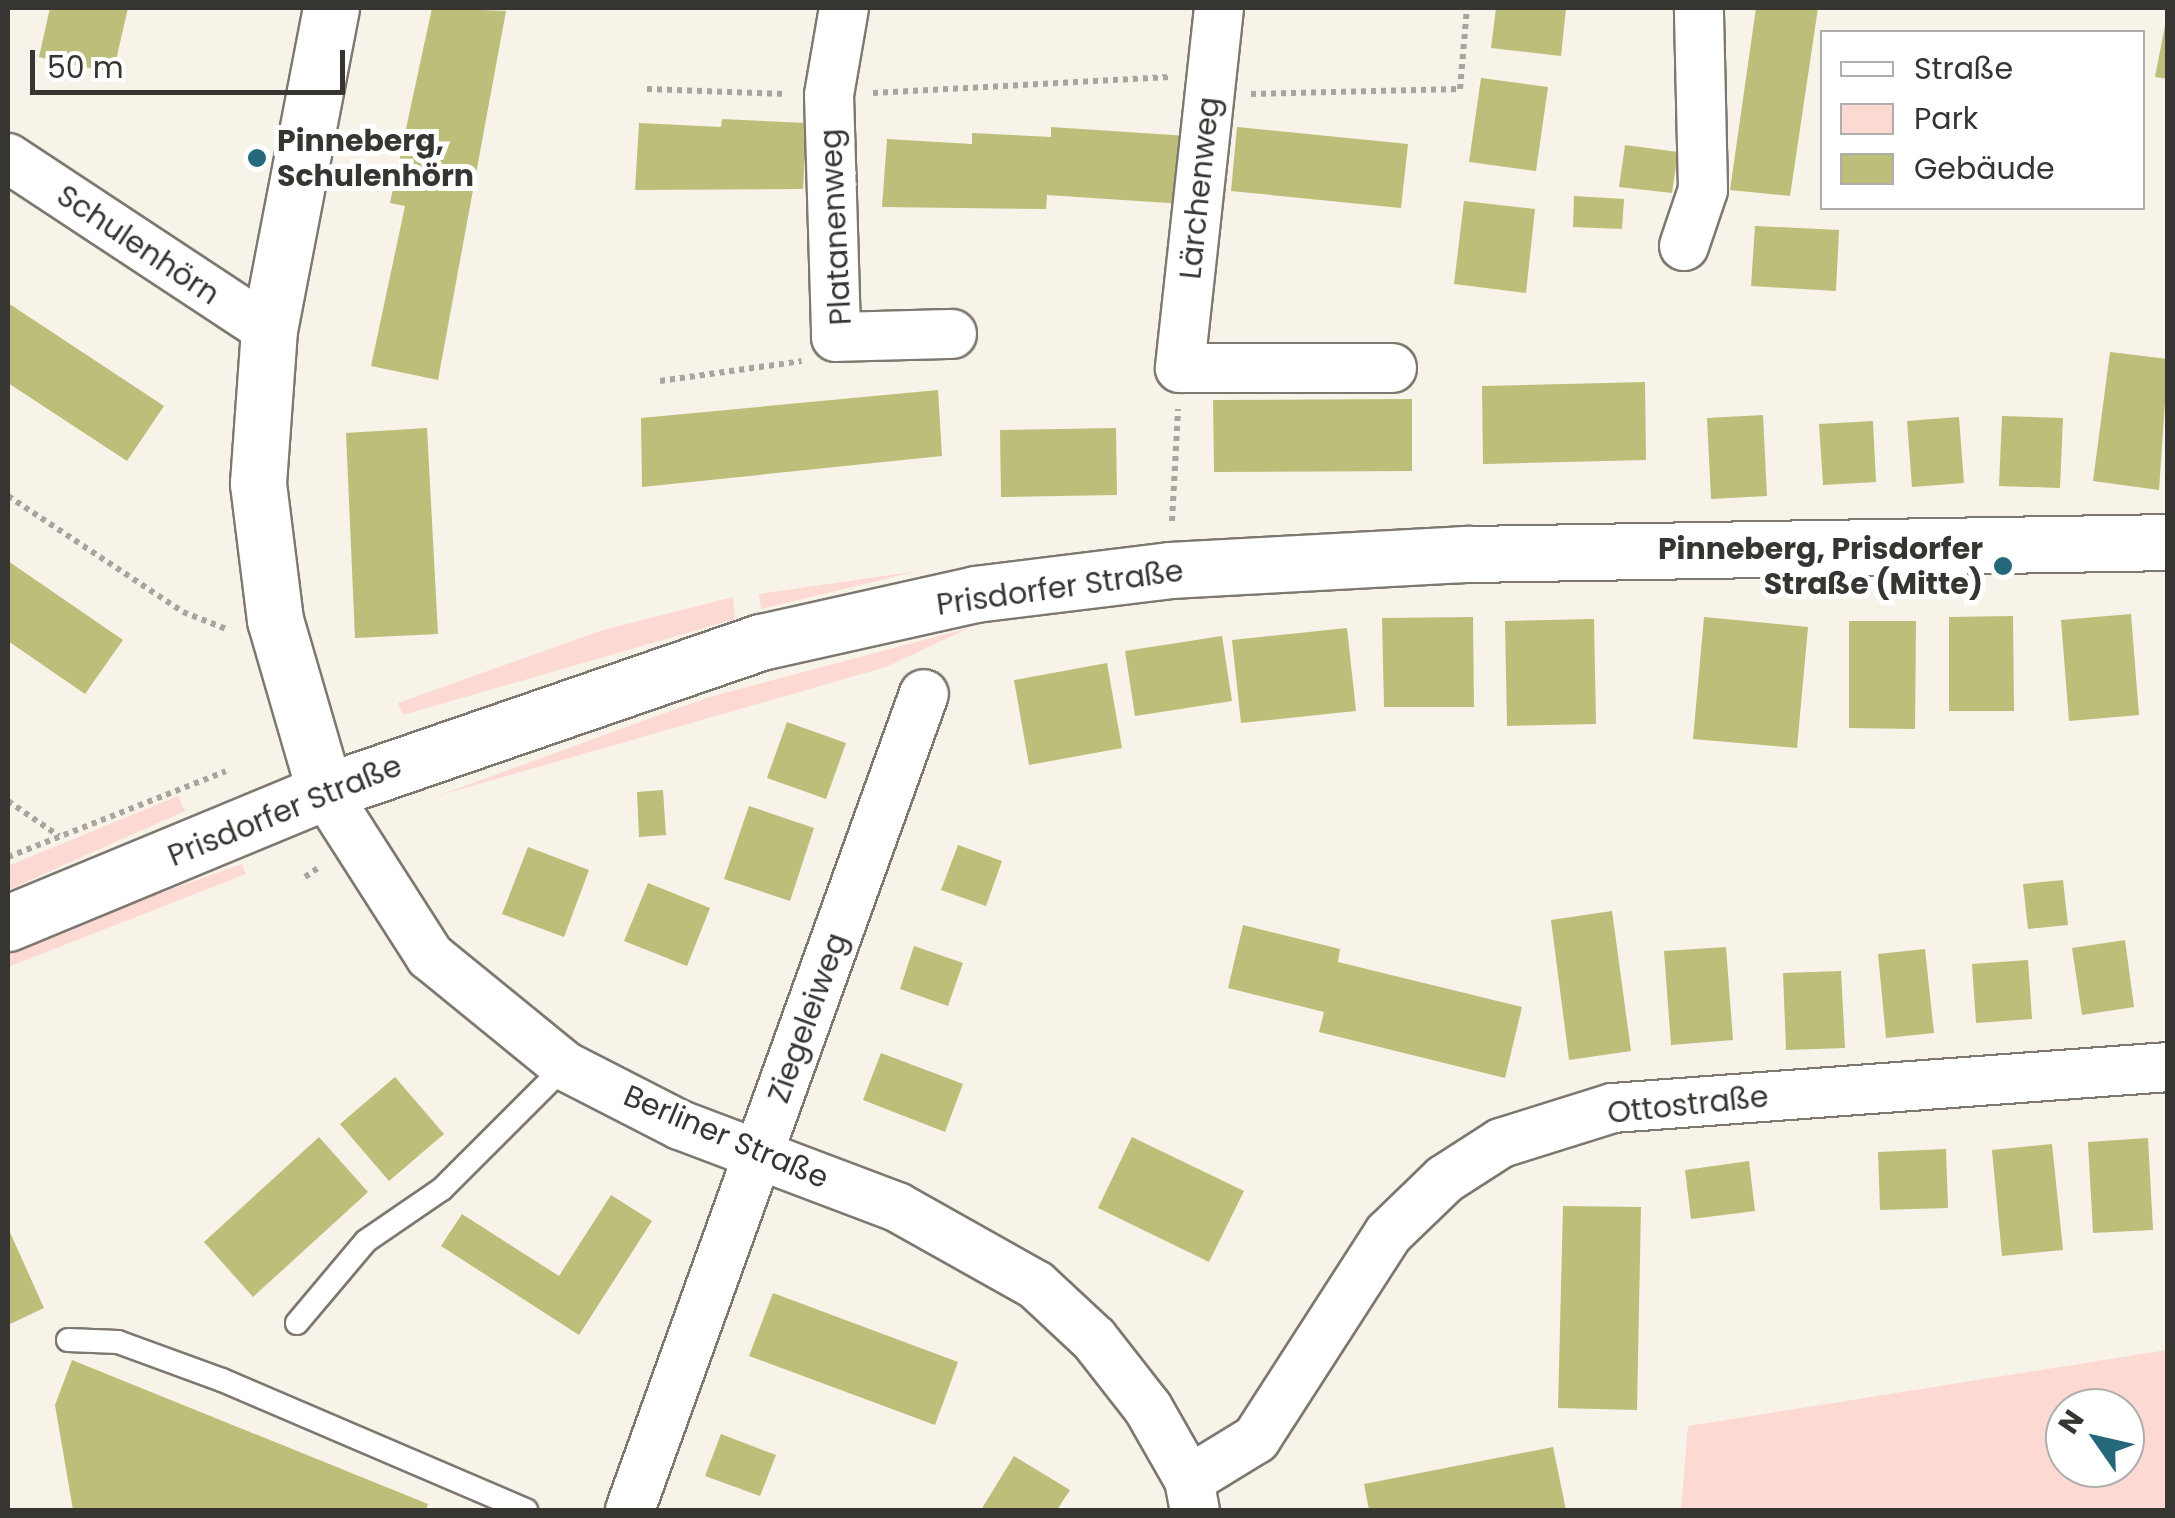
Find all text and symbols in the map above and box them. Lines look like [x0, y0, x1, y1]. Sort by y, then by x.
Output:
scale bar [35, 30, 350, 92]
legend [1820, 30, 2145, 210]
text: 50 m [47, 46, 124, 89]
text: Straße [1914, 47, 2013, 90]
street label: Lärchenweg [1173, 95, 1227, 281]
text: Park [1914, 97, 1978, 140]
place label: Pinneberg, Schulenhörn [277, 123, 474, 194]
street label: Platanenweg [813, 128, 859, 326]
marker: Pinneberg, Schulenhörn [246, 147, 268, 169]
text: Gebäude [1914, 147, 2055, 190]
street label: Schulenhörn [50, 177, 226, 313]
place label: Pinneberg, Prisdorfer Straße (Mitte) [1658, 531, 1983, 602]
street label: Prisdorfer Straße [934, 553, 1186, 623]
marker: Pinneberg, Prisdorfer Straße (Mitte) [1992, 555, 2014, 577]
street label: Prisdorfer Straße [163, 748, 407, 874]
street label: Ziegeleiweg [761, 928, 855, 1108]
street label: Berliner Straße [618, 1078, 834, 1196]
street label: Ottostraße [1606, 1079, 1770, 1131]
north arrow [2045, 1388, 2145, 1488]
text: N [2049, 1402, 2093, 1442]

